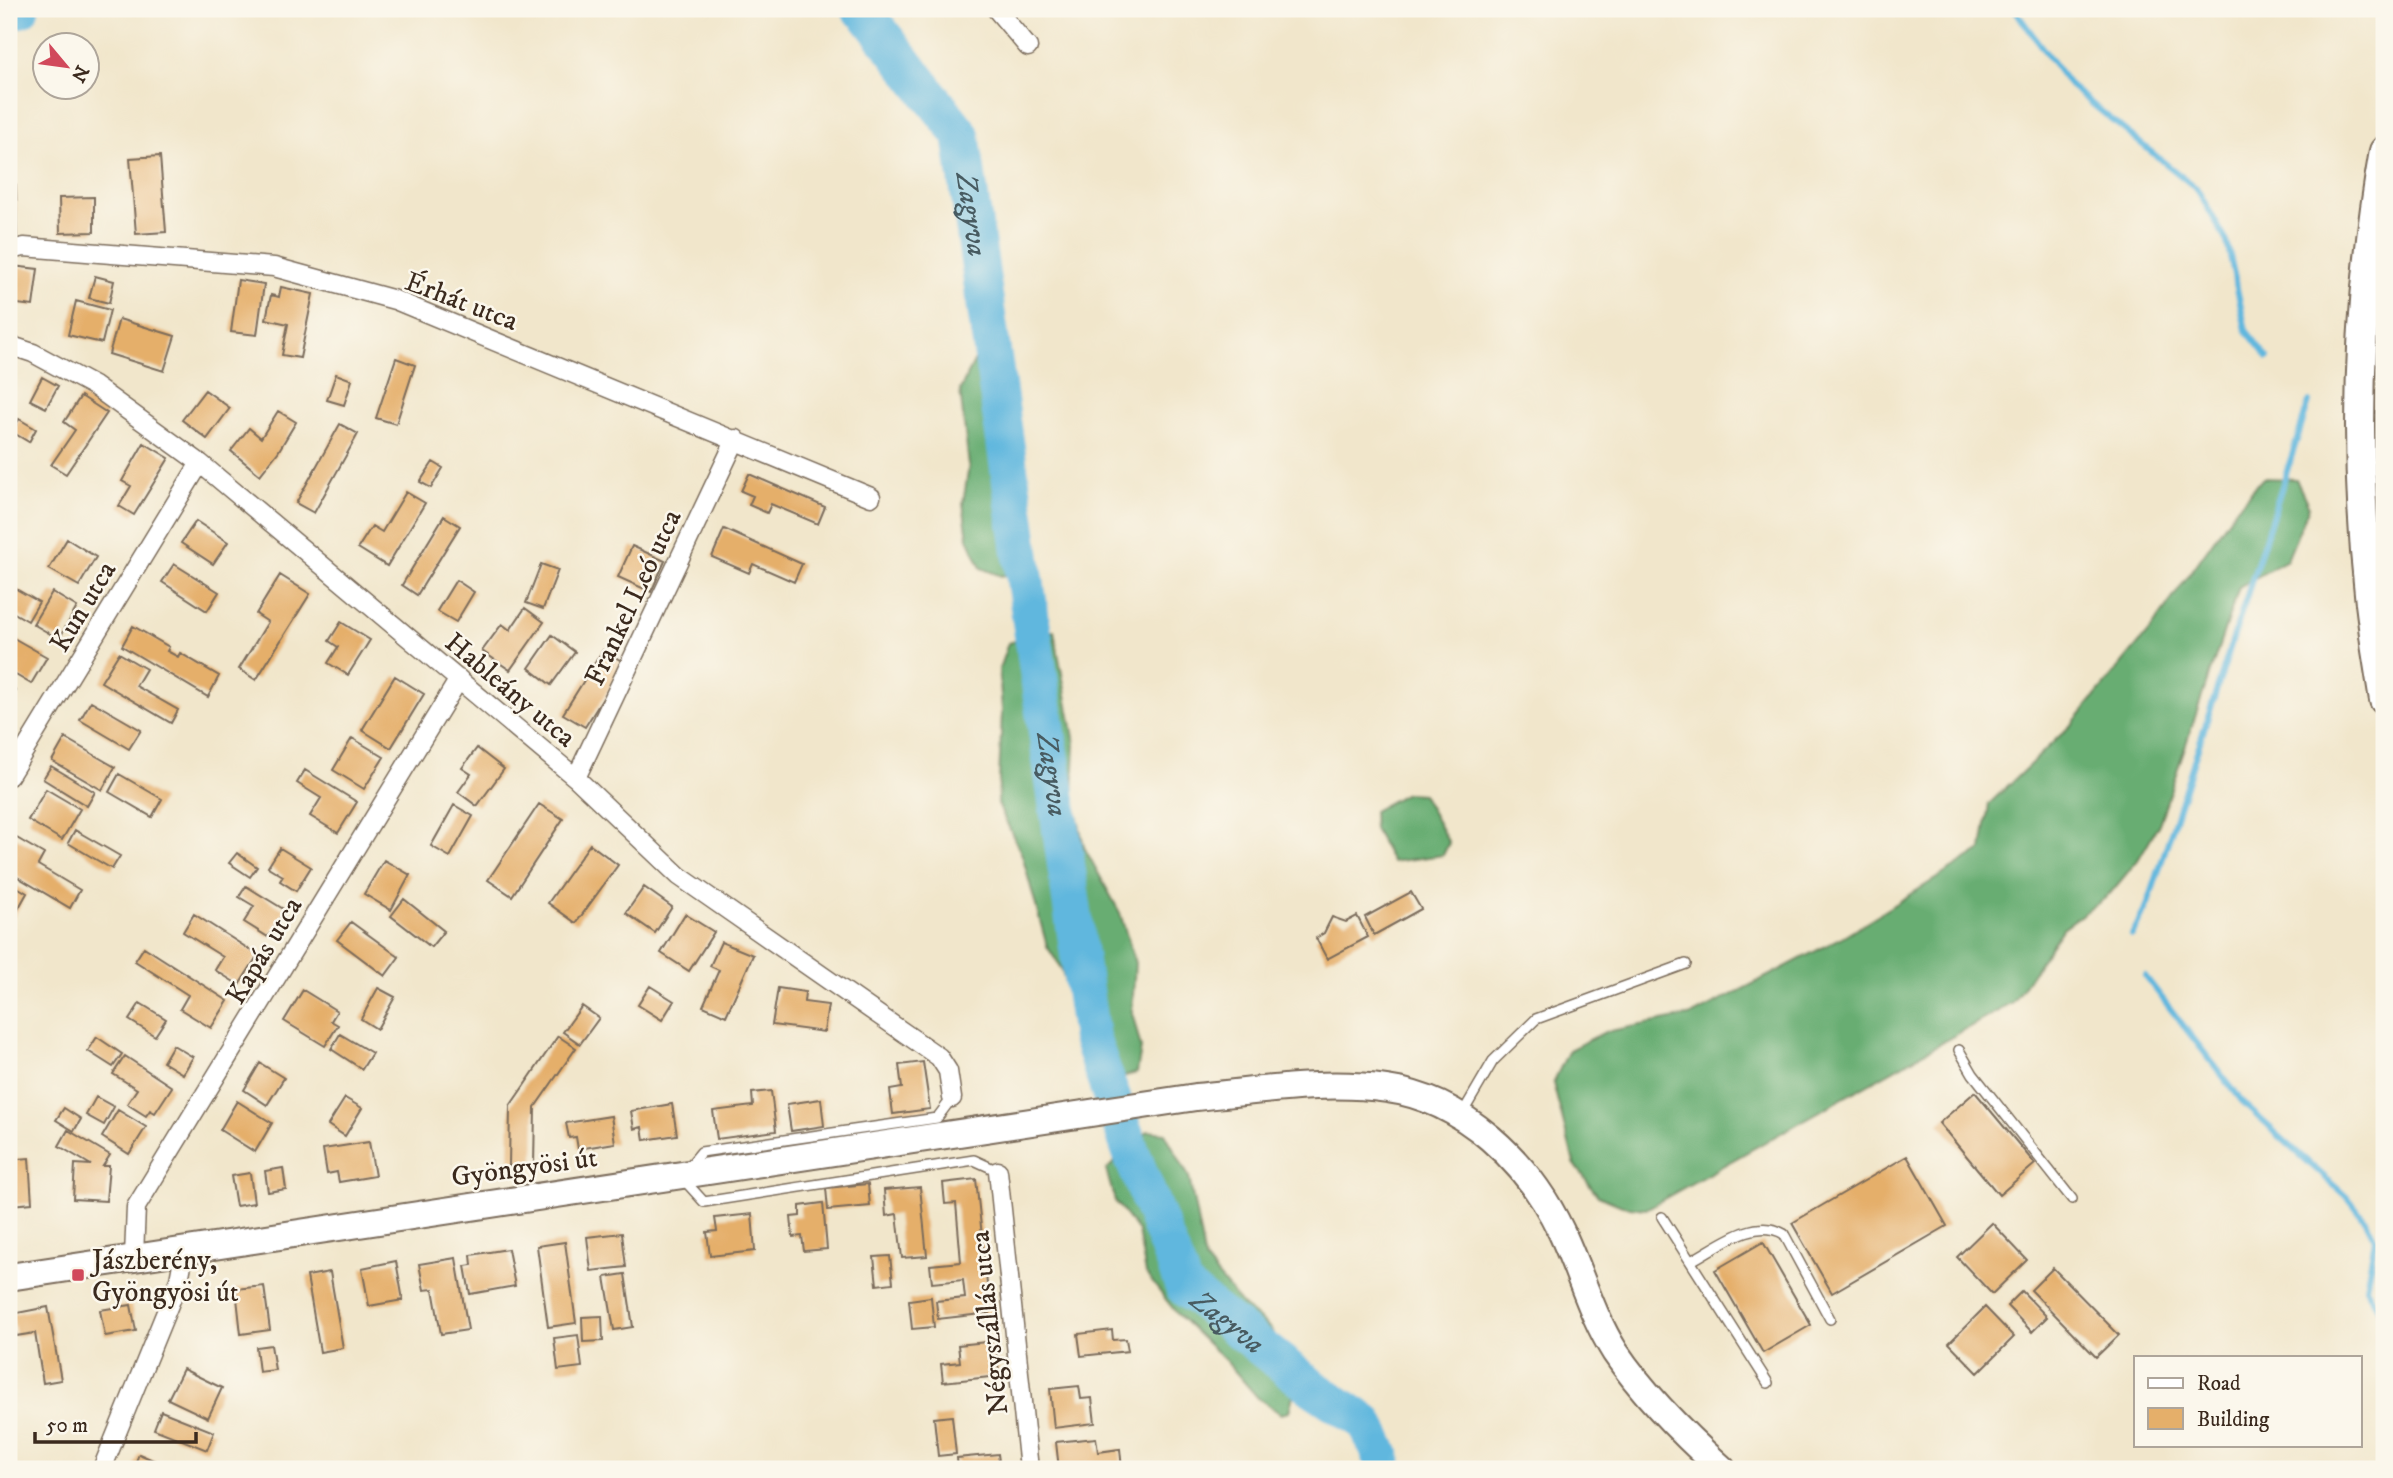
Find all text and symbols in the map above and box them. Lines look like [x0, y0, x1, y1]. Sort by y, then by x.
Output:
north arrow [32, 32, 102, 102]
text: N [66, 61, 93, 86]
water label: Zagyva [946, 168, 995, 259]
street label: Érhát utca [400, 264, 523, 339]
street label: Frankel Leó utca [577, 504, 689, 691]
street label: Kun utca [43, 555, 124, 659]
street label: Hableány utca [437, 625, 583, 755]
water label: Zagyva [1027, 728, 1076, 819]
street label: Kapás utca [219, 891, 310, 1011]
street label: Gyöngyösi út [449, 1140, 599, 1195]
street label: Négyszállás utca [962, 1229, 1017, 1417]
place label: Jászberény, Gyöngyösi út [89, 1243, 239, 1310]
marker: Jászberény, Gyöngyösi út [70, 1267, 86, 1283]
water label: Zagyva [1181, 1281, 1272, 1363]
legend [2134, 1356, 2362, 1446]
text: Road [2197, 1371, 2241, 1397]
scale bar [35, 1401, 196, 1445]
text: Building [2197, 1407, 2270, 1433]
text: 50 m [46, 1413, 88, 1439]

